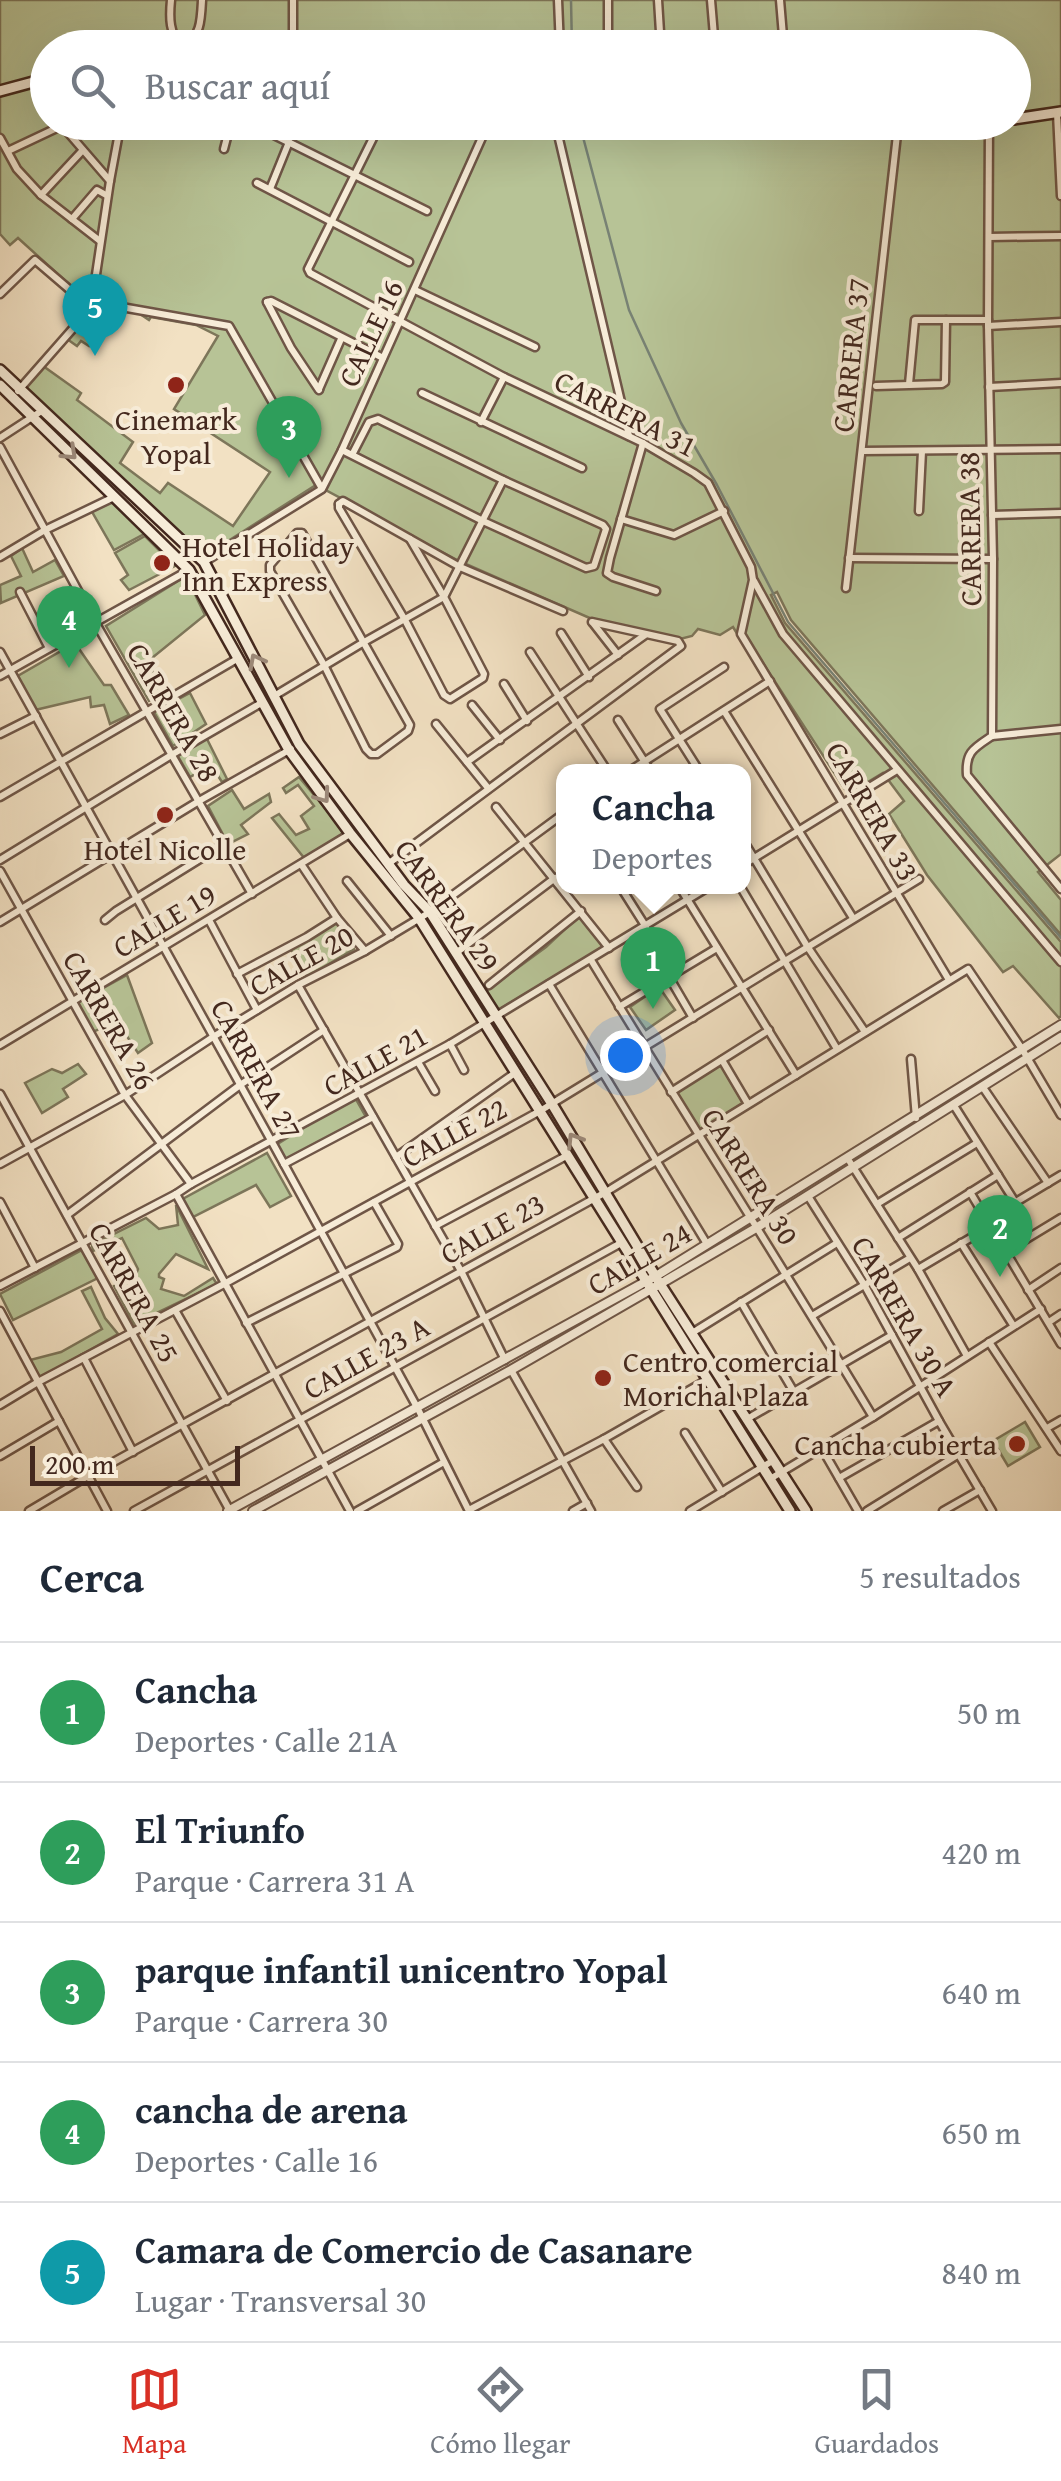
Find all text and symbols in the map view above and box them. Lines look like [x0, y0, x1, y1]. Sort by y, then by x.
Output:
search box [30, 30, 1031, 140]
text: Buscar aquí [145, 57, 330, 113]
icon: search [65, 58, 120, 113]
street label: CALLE 16 [326, 272, 414, 394]
pin: 5 [62, 274, 128, 356]
street label: CARRERA 37 [820, 276, 880, 434]
street label: CARRERA 31 [547, 358, 705, 468]
marker: Cinemark Yopal [165, 374, 187, 396]
pin: 3 [256, 396, 322, 478]
place label: Cinemark Yopal [115, 397, 238, 475]
one-way arrow [58, 442, 77, 460]
street label: CARRERA 38 [946, 451, 992, 607]
place label: Hotel Holiday Inn Express [182, 524, 354, 602]
marker: Hotel Holiday Inn Express [151, 552, 173, 574]
pin: 4 [36, 586, 102, 668]
street label: CARRERA 28 [116, 634, 232, 790]
one-way arrow [249, 653, 268, 671]
street label: CARRERA 33 [815, 733, 931, 889]
popup [556, 764, 751, 894]
text: Cancha [592, 778, 715, 834]
one-way arrow [311, 785, 329, 803]
marker: Hotel Nicolle [154, 804, 176, 826]
place label: Hotel Nicolle [84, 827, 246, 871]
street label: CARRERA 29 [385, 830, 511, 980]
text: Deportes [592, 834, 713, 881]
street label: CALLE 19 [104, 872, 224, 968]
street label: CALLE 20 [241, 913, 361, 1007]
pin: 1 [620, 926, 686, 1009]
street label: CARRERA 26 [52, 942, 168, 1098]
street label: CARRERA 27 [200, 991, 314, 1147]
street label: CALLE 21 [315, 1013, 435, 1107]
your location [600, 1030, 651, 1081]
street label: CALLE 22 [394, 1086, 514, 1178]
street label: CARRERA 30 [691, 1099, 811, 1253]
one-way arrow [567, 1133, 586, 1151]
street label: CALLE 23 [432, 1181, 552, 1275]
pin: 2 [968, 1194, 1032, 1277]
street label: CALLE 24 [579, 1211, 699, 1305]
street label: CARRERA 25 [78, 1214, 192, 1370]
street label: CARRERA 30 A [841, 1227, 969, 1405]
street label: CALLE 23 A [295, 1304, 437, 1410]
place label: Centro comercial Morichal Plaza [623, 1339, 838, 1417]
marker: Centro comercial Morichal Plaza [592, 1367, 614, 1389]
place label: Cancha cubierta [795, 1422, 997, 1466]
marker: Cancha cubierta [1006, 1433, 1028, 1455]
scale bar [30, 1441, 240, 1486]
text: 200 m [45, 1443, 114, 1484]
text: Cerca [40, 1546, 144, 1607]
text: 5 resultados [859, 1553, 1021, 1600]
text: Cancha [135, 1661, 257, 1717]
text: 1 [64, 1689, 81, 1736]
text: 50 m [957, 1689, 1021, 1736]
text: Deportes · Calle 21A [135, 1717, 397, 1764]
text: El Triunfo [135, 1801, 305, 1857]
text: 2 [64, 1829, 81, 1876]
text: 420 m [942, 1829, 1021, 1876]
text: Parque · Carrera 31 A [135, 1857, 414, 1904]
text: parque infantil unicentro Yopal [135, 1941, 668, 1997]
text: 3 [64, 1969, 81, 2016]
text: 640 m [942, 1969, 1021, 2016]
text: Parque · Carrera 30 [135, 1997, 388, 2044]
text: cancha de arena [135, 2081, 408, 2137]
text: 4 [64, 2109, 81, 2156]
text: 650 m [942, 2109, 1021, 2156]
text: Deportes · Calle 16 [135, 2137, 378, 2184]
text: Camara de Comercio de Casanare [135, 2221, 693, 2277]
text: 5 [64, 2249, 81, 2296]
text: 840 m [942, 2249, 1021, 2296]
text: Lugar · Transversal 30 [135, 2277, 426, 2324]
tab: Mapa [122, 2362, 186, 2463]
tab: Cómo llegar [430, 2362, 571, 2463]
tab: Guardados [814, 2362, 939, 2463]

